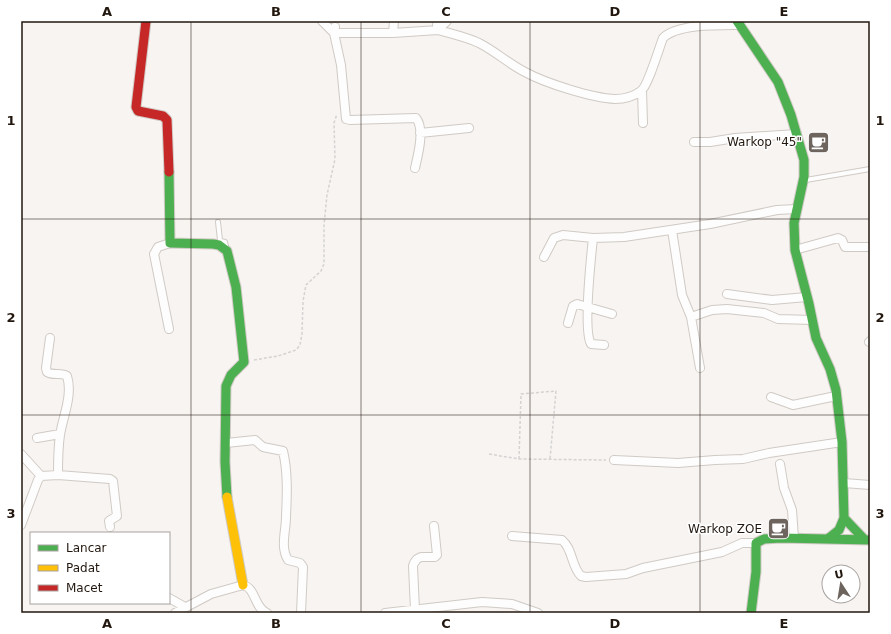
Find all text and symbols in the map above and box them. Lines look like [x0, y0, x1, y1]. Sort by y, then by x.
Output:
text: A [102, 4, 112, 19]
text: B [271, 4, 281, 19]
text: C [441, 4, 451, 19]
text: D [610, 4, 621, 19]
text: E [780, 4, 788, 19]
text: 1 [6, 113, 16, 128]
text: 1 [875, 113, 885, 128]
cafe icon: Warkop "45" [805, 129, 831, 155]
place label: Warkop "45" [727, 135, 802, 149]
text: 2 [6, 310, 16, 325]
text: 2 [875, 310, 885, 325]
text: 3 [6, 506, 16, 521]
text: 3 [875, 506, 885, 521]
cafe icon: Warkop ZOE [765, 516, 791, 542]
place label: Warkop ZOE [688, 522, 762, 536]
legend [30, 532, 170, 604]
text: Lancar [66, 541, 107, 555]
text: Padat [66, 561, 100, 575]
north arrow [821, 564, 861, 604]
text: U [833, 567, 845, 582]
text: Macet [66, 581, 103, 595]
text: A [102, 616, 112, 631]
text: B [271, 616, 281, 631]
text: C [441, 616, 451, 631]
text: D [610, 616, 621, 631]
text: E [780, 616, 788, 631]

